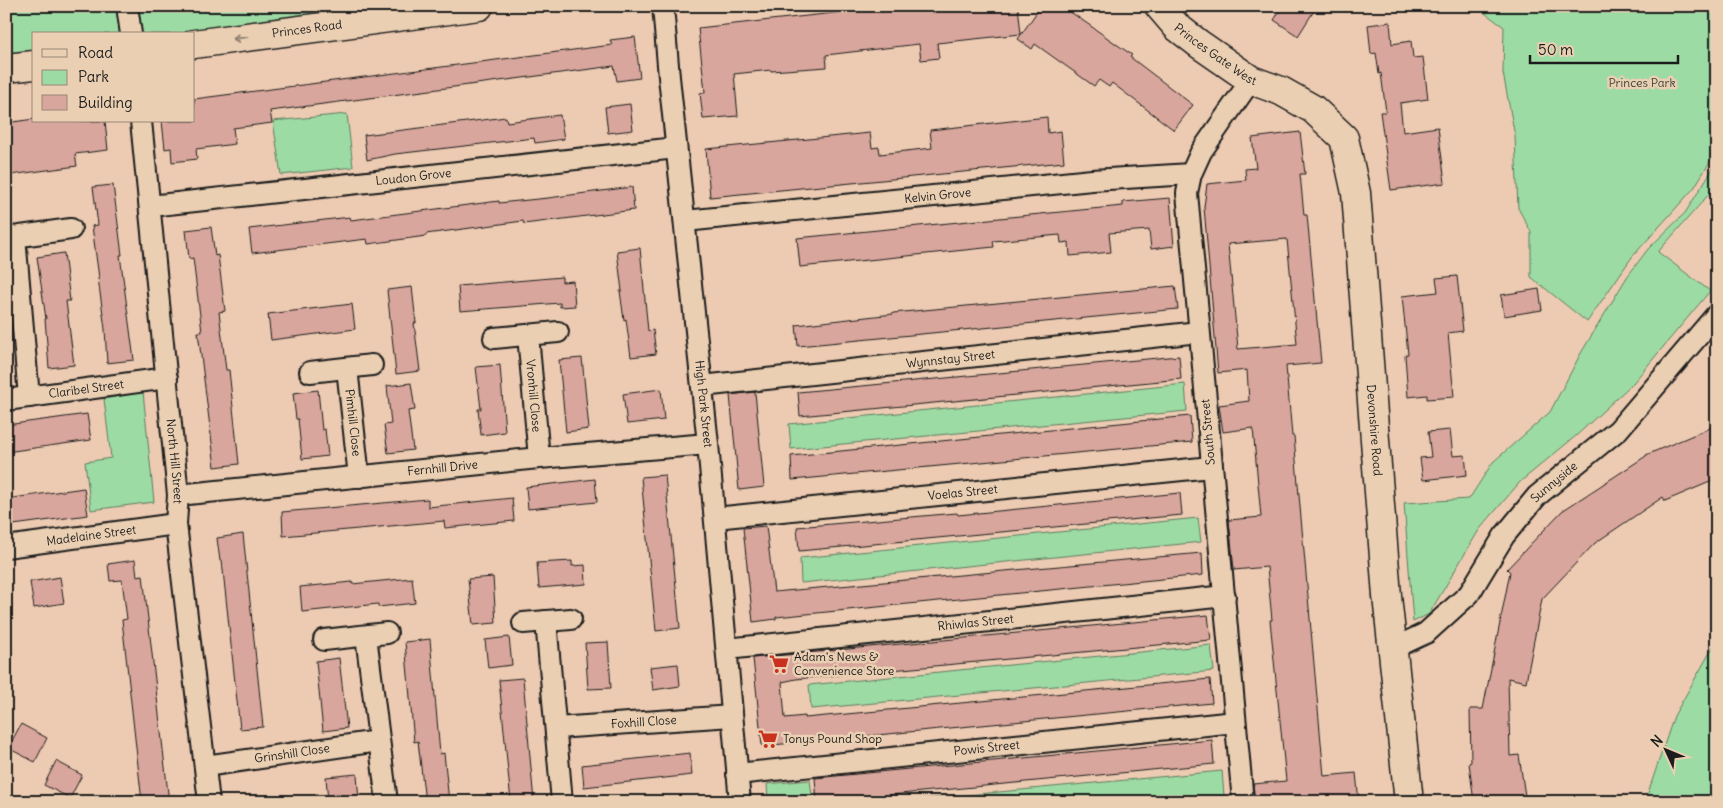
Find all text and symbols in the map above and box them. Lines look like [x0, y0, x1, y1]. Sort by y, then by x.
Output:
street label: Princes Road [271, 16, 343, 41]
street label: Princes Gate West [1172, 20, 1259, 88]
legend [32, 32, 195, 122]
scale bar [1530, 32, 1678, 64]
one-way arrow [232, 33, 248, 43]
text: 50 m [1538, 40, 1573, 59]
text: Road [78, 43, 113, 62]
text: Park [78, 67, 109, 86]
park label: Princes Park [1608, 75, 1676, 90]
text: Building [78, 93, 133, 112]
street label: Loudon Grove [375, 165, 452, 188]
street label: Kelvin Grove [904, 184, 972, 206]
street label: Wynnstay Street [905, 346, 996, 371]
street label: Vronhill Close [523, 359, 545, 433]
street label: High Park Street [692, 360, 716, 448]
street label: Claribel Street [48, 376, 125, 401]
street label: Devonshire Road [1364, 384, 1386, 476]
street label: Pimhill Close [342, 388, 365, 457]
street label: South Street [1197, 398, 1218, 466]
street label: North Hill Street [164, 418, 186, 504]
street label: Fernhill Drive [407, 456, 479, 478]
street label: Sunnyside [1527, 458, 1580, 505]
street label: Voelas Street [927, 481, 998, 503]
street label: Madelaine Street [45, 521, 137, 548]
street label: Rhiwlas Street [937, 611, 1014, 634]
place label: Adam's News & Convenience Store [794, 649, 894, 678]
supermarket icon: Adam's News & Convenience Store [768, 653, 790, 675]
street label: Foxhill Close [610, 712, 677, 731]
north arrow [1640, 726, 1690, 776]
supermarket icon: Tonys Pound Shop [757, 728, 779, 750]
place label: Tonys Pound Shop [783, 731, 882, 746]
text: N [1647, 731, 1666, 751]
street label: Powis Street [953, 737, 1020, 758]
street label: Grinshill Close [253, 740, 331, 766]

